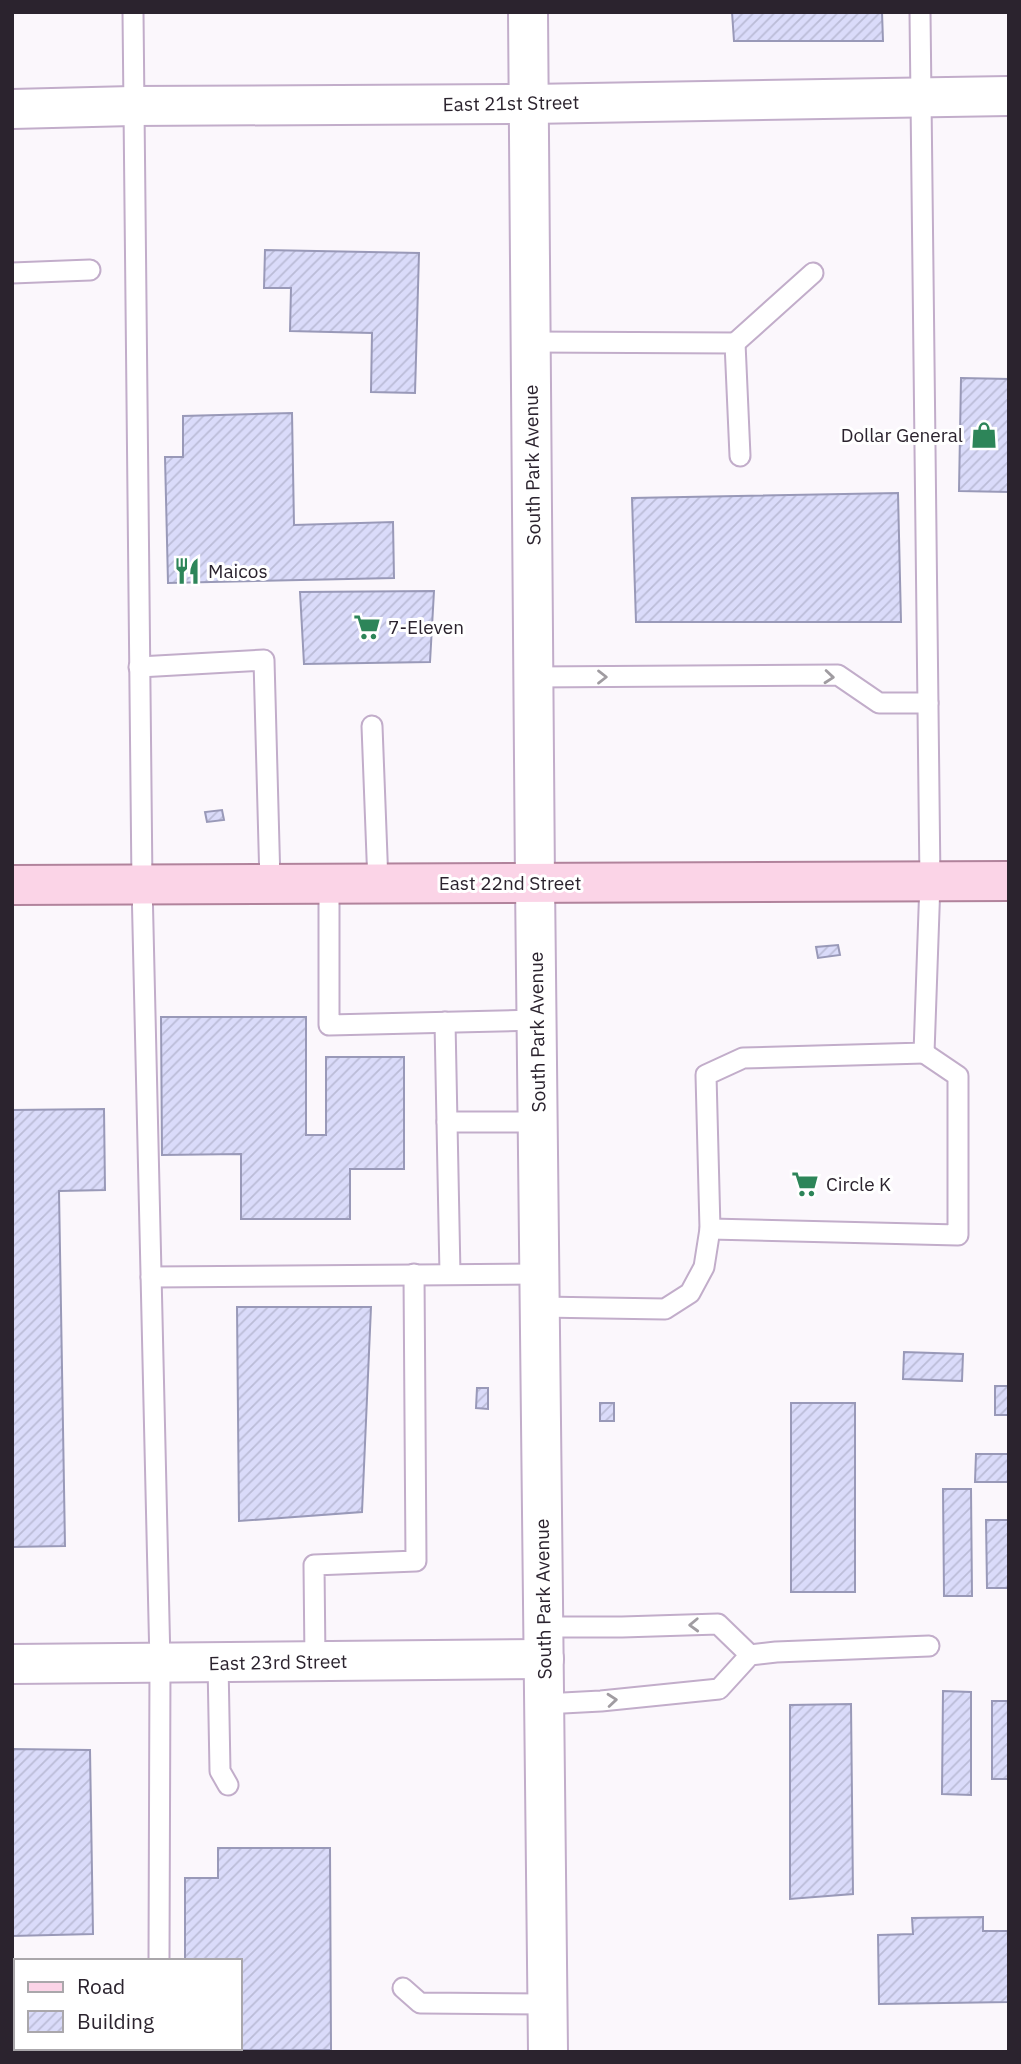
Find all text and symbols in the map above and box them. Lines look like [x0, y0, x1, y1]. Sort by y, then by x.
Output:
street label: East 21st Street [442, 90, 580, 116]
street label: South Park Avenue [519, 384, 545, 546]
shop icon: Dollar General [969, 420, 999, 450]
place label: Dollar General [841, 423, 963, 447]
restaurant icon: Maicos [172, 556, 202, 586]
place label: Maicos [208, 559, 268, 583]
supermarket icon: 7-Eleven [352, 612, 382, 642]
place label: 7-Eleven [388, 615, 464, 639]
one-way arrow [597, 669, 607, 685]
one-way arrow [824, 669, 835, 684]
street label: East 22nd Street [439, 871, 581, 895]
street label: South Park Avenue [524, 951, 550, 1113]
supermarket icon: Circle K [790, 1169, 820, 1199]
place label: Circle K [826, 1172, 891, 1196]
street label: South Park Avenue [530, 1518, 556, 1680]
one-way arrow [688, 1617, 699, 1632]
street label: East 23rd Street [208, 1649, 348, 1675]
one-way arrow [606, 1692, 618, 1707]
legend [14, 1959, 242, 2050]
text: Road [77, 1972, 125, 2000]
text: Building [77, 2007, 154, 2035]

